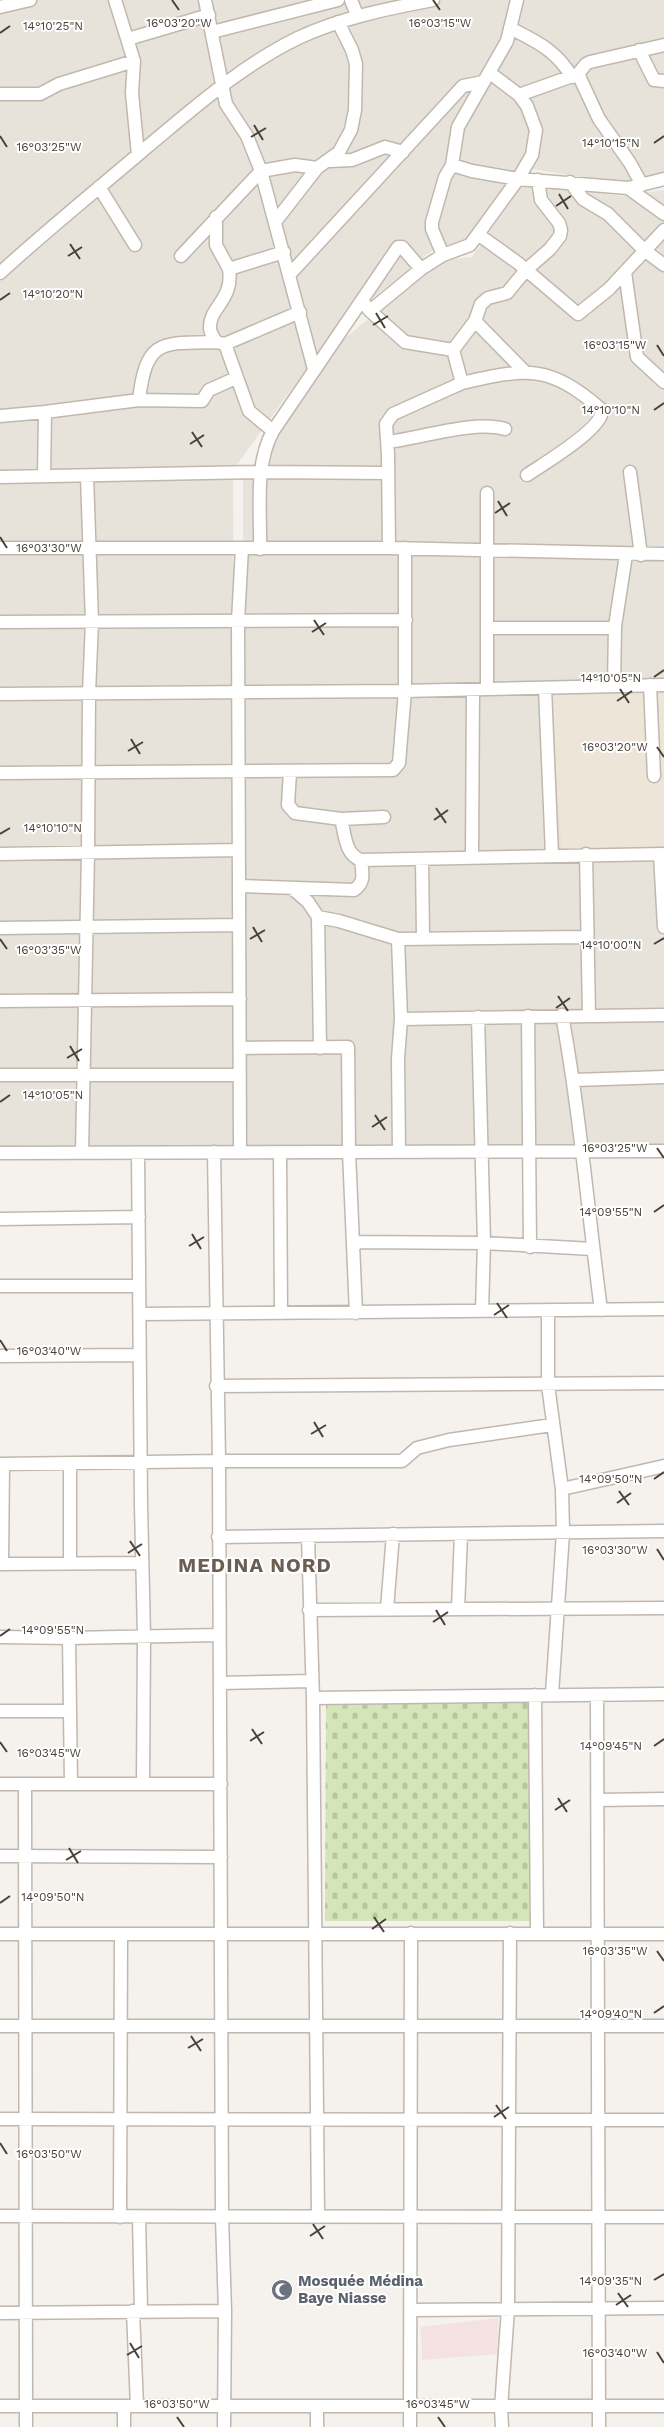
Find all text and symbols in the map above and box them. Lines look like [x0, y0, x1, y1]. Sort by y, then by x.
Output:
text: 16°03'20"W [146, 16, 212, 30]
text: 16°03'15"W [409, 16, 472, 30]
text: 14°10'25"N [23, 19, 83, 33]
text: 14°10'15"N [582, 136, 640, 150]
text: 16°03'25"W [17, 140, 82, 154]
text: 14°10'20"N [23, 287, 83, 301]
text: 16°03'15"W [584, 338, 647, 352]
text: 14°10'10"N [582, 403, 640, 417]
text: 16°03'30"W [16, 541, 82, 555]
text: 14°10'05"N [581, 671, 641, 685]
text: 16°03'20"W [582, 740, 648, 754]
text: 14°10'10"N [24, 821, 82, 835]
text: 14°10'00"N [580, 938, 642, 952]
text: 16°03'35"W [17, 943, 82, 957]
text: 14°10'05"N [23, 1088, 83, 1102]
text: 16°03'25"W [583, 1141, 648, 1155]
text: 14°09'55"N [580, 1205, 642, 1219]
text: 16°03'40"W [17, 1344, 82, 1358]
text: 14°09'50"N [579, 1472, 643, 1486]
text: 16°03'30"W [582, 1543, 648, 1557]
district label: MEDINA NORD [178, 1553, 332, 1577]
text: 14°09'55"N [22, 1623, 84, 1637]
text: 14°09'45"N [580, 1739, 642, 1753]
text: 16°03'45"W [17, 1746, 82, 1760]
text: 14°09'50"N [21, 1890, 85, 1904]
text: 16°03'35"W [583, 1944, 648, 1958]
text: 14°09'40"N [580, 2007, 642, 2021]
text: 16°03'50"W [16, 2147, 82, 2161]
place label: Mosquée Médina Baye Niasse [298, 2272, 423, 2307]
text: 14°09'35"N [580, 2274, 642, 2288]
mosque icon: Mosquée Médina Baye Niasse [270, 2278, 294, 2302]
text: 16°03'40"W [583, 2346, 648, 2360]
text: 16°03'50"W [144, 2397, 210, 2411]
text: 16°03'45"W [406, 2397, 471, 2411]

